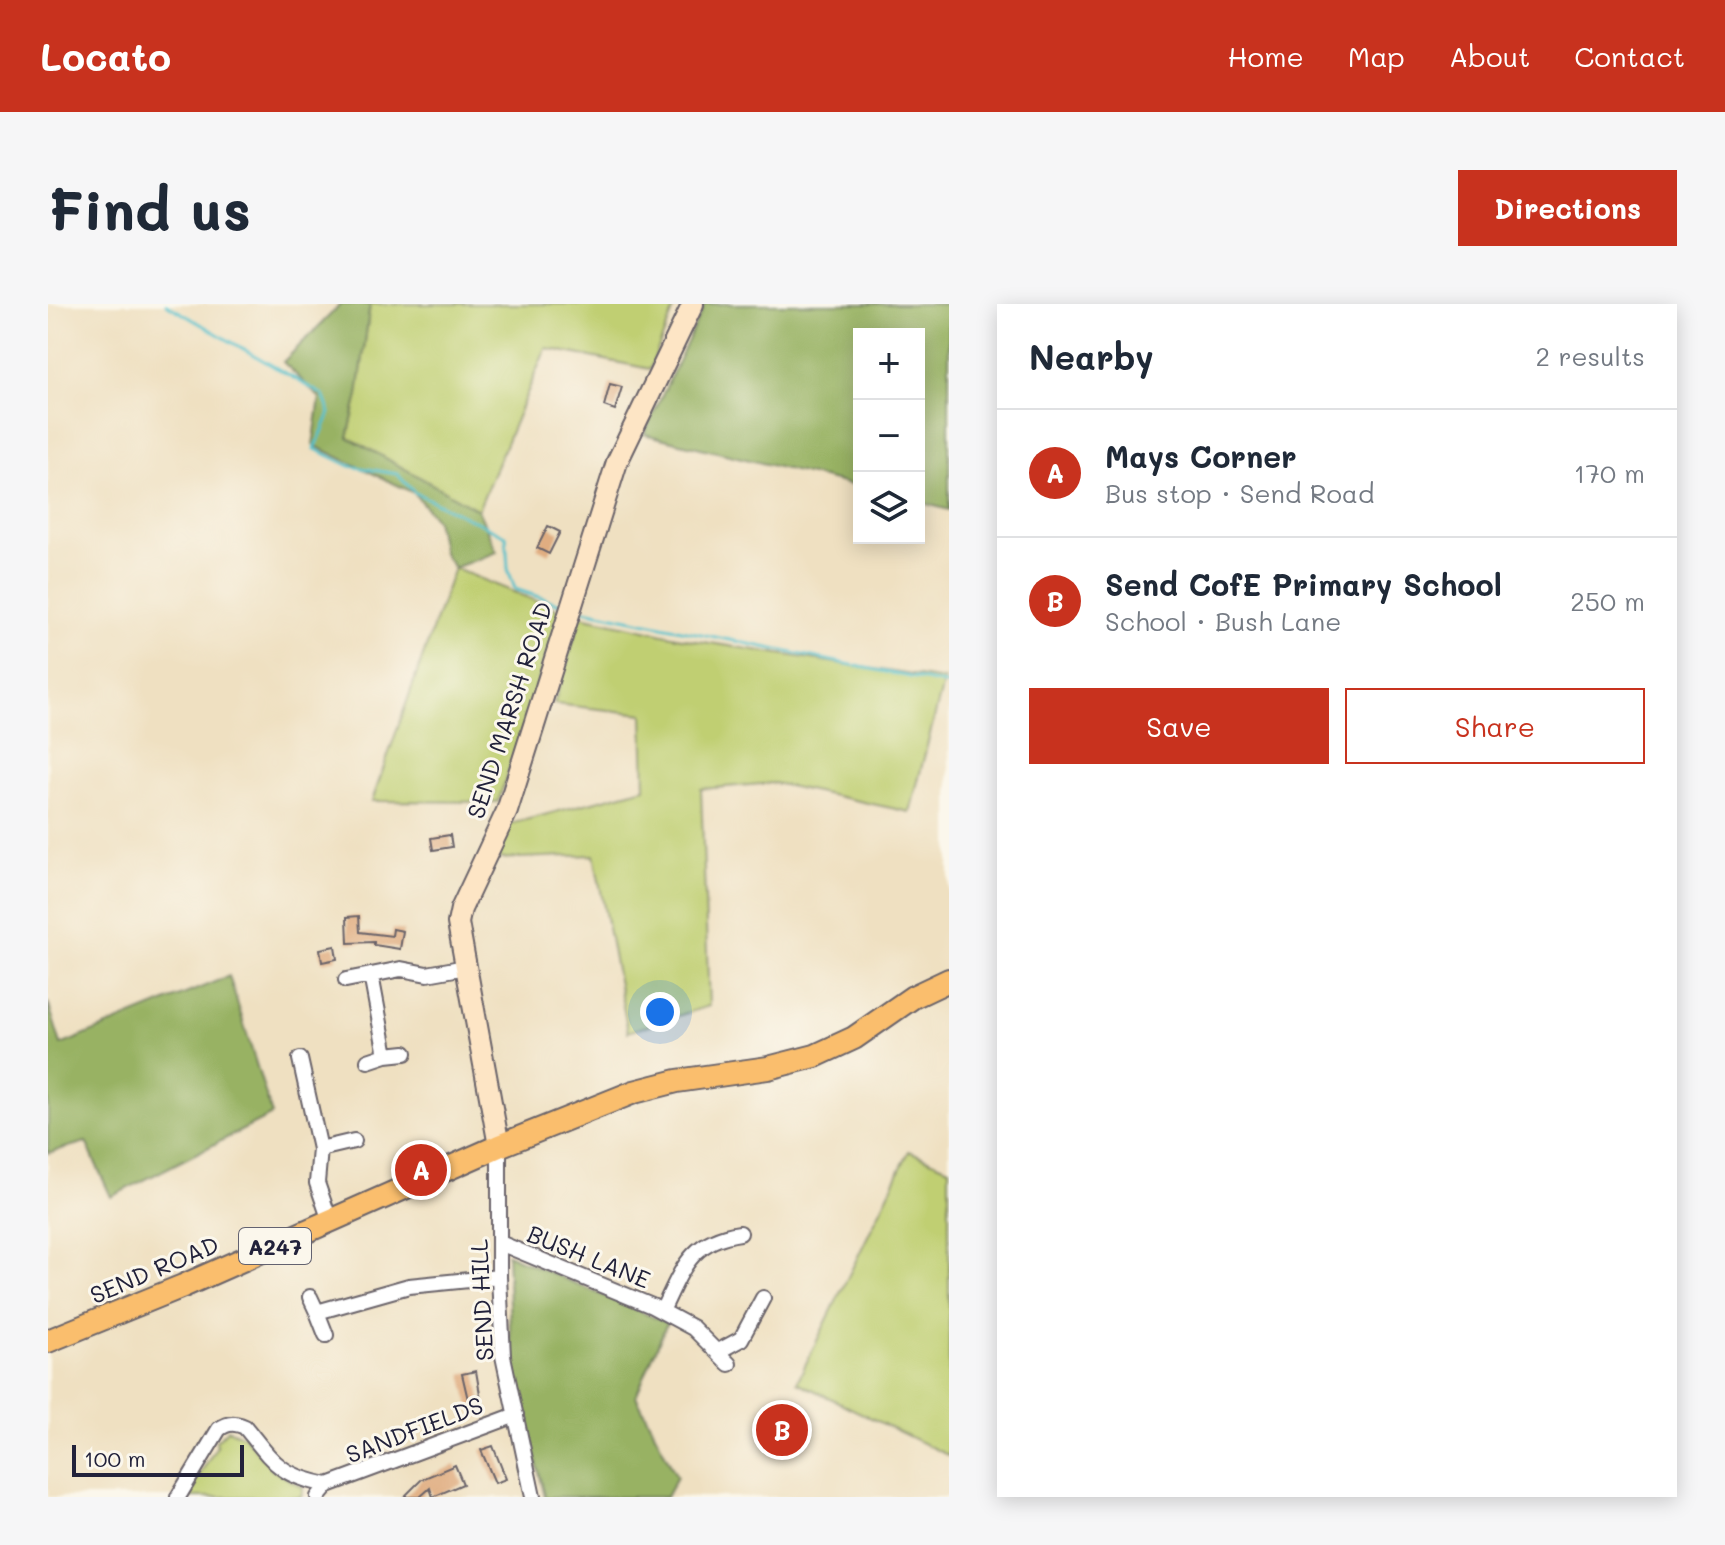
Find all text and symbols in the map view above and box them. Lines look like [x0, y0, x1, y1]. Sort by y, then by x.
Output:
text: Locato [40, 31, 171, 81]
text: Home [1228, 38, 1304, 74]
text: Map [1348, 38, 1405, 74]
text: About [1449, 38, 1530, 74]
text: Contact [1574, 38, 1685, 74]
button: Directions [1458, 170, 1677, 246]
text: Find us [48, 172, 251, 245]
map controls [853, 328, 925, 544]
button: + [853, 328, 925, 400]
text: Nearby [1029, 334, 1154, 379]
text: 2 results [1536, 339, 1645, 373]
button: − [853, 400, 925, 472]
text: Mays Corner [1105, 436, 1297, 476]
text: A [1046, 456, 1064, 490]
text: 170 m [1574, 456, 1645, 490]
button: layers [853, 472, 925, 544]
text: Bus stop · Send Road [1105, 476, 1375, 510]
text: Send CofE Primary School [1105, 564, 1502, 604]
text: B [1046, 584, 1064, 618]
text: 250 m [1570, 584, 1645, 618]
street label: SEND MARSH ROAD [459, 598, 559, 822]
text: School · Bush Lane [1105, 604, 1341, 638]
button: Save [1029, 688, 1329, 764]
button: Share [1345, 688, 1645, 764]
your location [640, 992, 680, 1032]
pin: A [395, 1140, 447, 1200]
street label: BUSH LANE [523, 1217, 655, 1295]
street label: SEND ROAD [85, 1228, 223, 1310]
road number: A247 [239, 1228, 311, 1264]
street label: SEND HILL [462, 1238, 500, 1362]
street label: SANDFIELDS [341, 1389, 487, 1469]
pin: B [756, 1400, 808, 1460]
scale bar [72, 1441, 244, 1477]
text: 100 m [84, 1444, 146, 1473]

